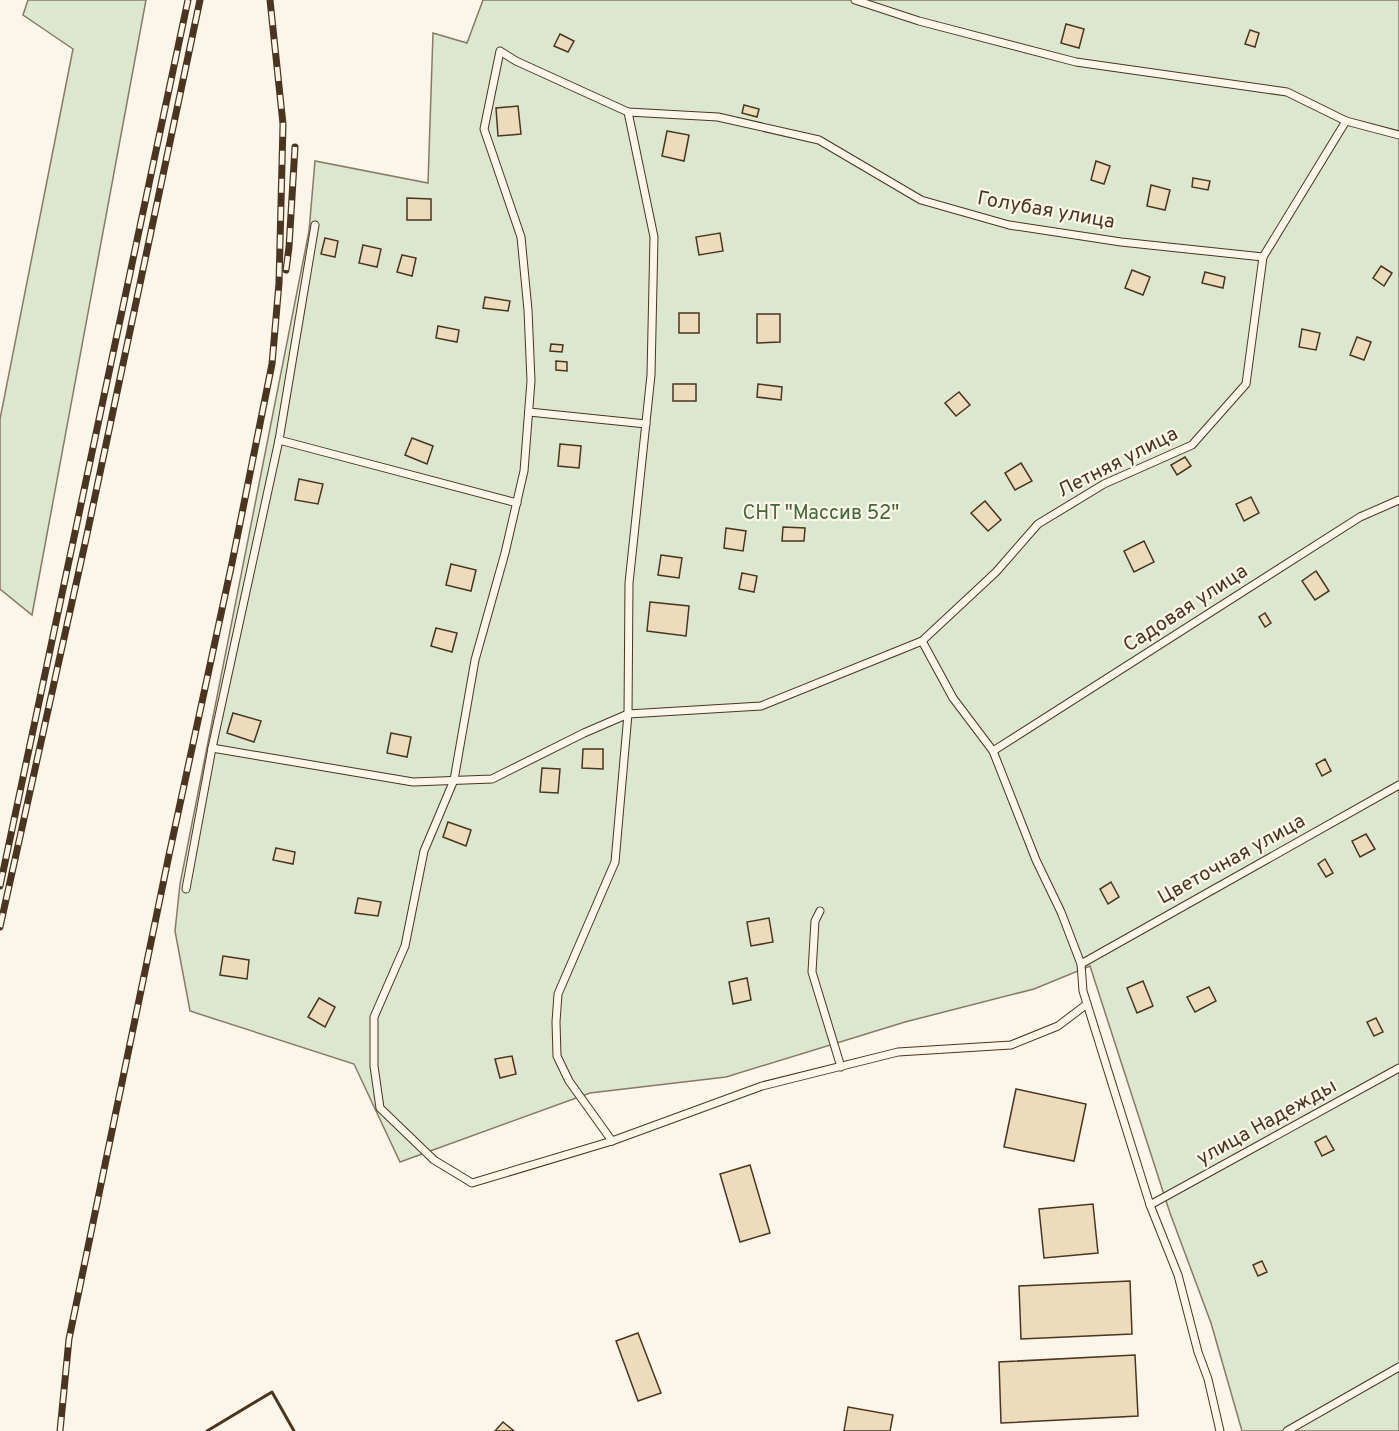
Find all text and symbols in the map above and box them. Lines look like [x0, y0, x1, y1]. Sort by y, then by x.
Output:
street label: Голубая улица [975, 186, 1117, 236]
street label: Летняя улица [1053, 421, 1183, 505]
park label: СНТ "Массив 52" [743, 501, 899, 527]
street label: Садовая улица [1119, 559, 1253, 659]
street label: Цветочная улица [1154, 809, 1310, 911]
street label: улица Надежды [1192, 1074, 1342, 1172]

